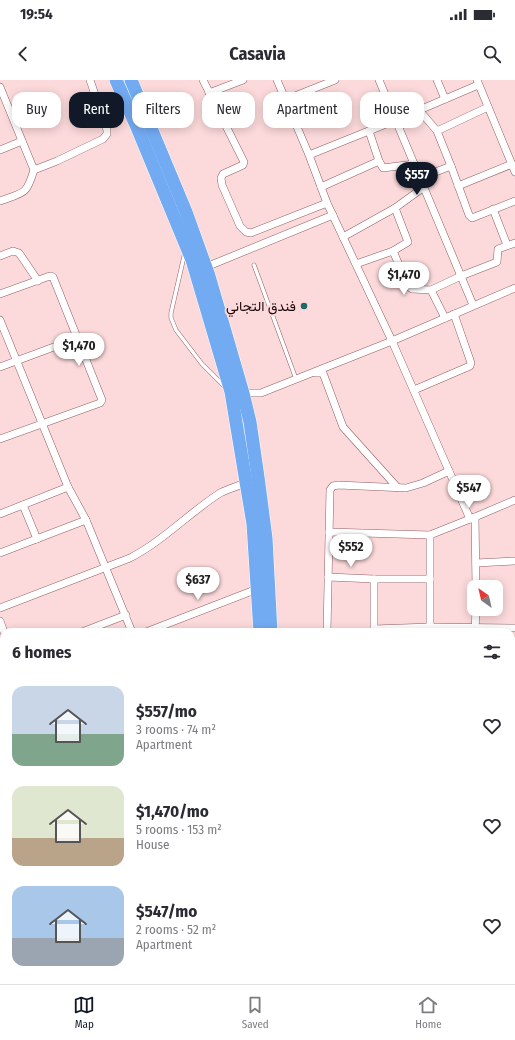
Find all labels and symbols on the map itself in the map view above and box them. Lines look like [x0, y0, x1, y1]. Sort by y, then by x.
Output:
pin: $557 [393, 162, 441, 196]
pin: $1,470 [371, 262, 437, 296]
place label: فندق التجاني [226, 298, 296, 318]
marker: فندق التجاني [299, 301, 309, 311]
pin: $1,470 [46, 333, 112, 367]
pin: $547 [445, 475, 493, 509]
pin: $552 [327, 534, 375, 568]
pin: $637 [174, 567, 222, 601]
north arrow [467, 580, 503, 616]

